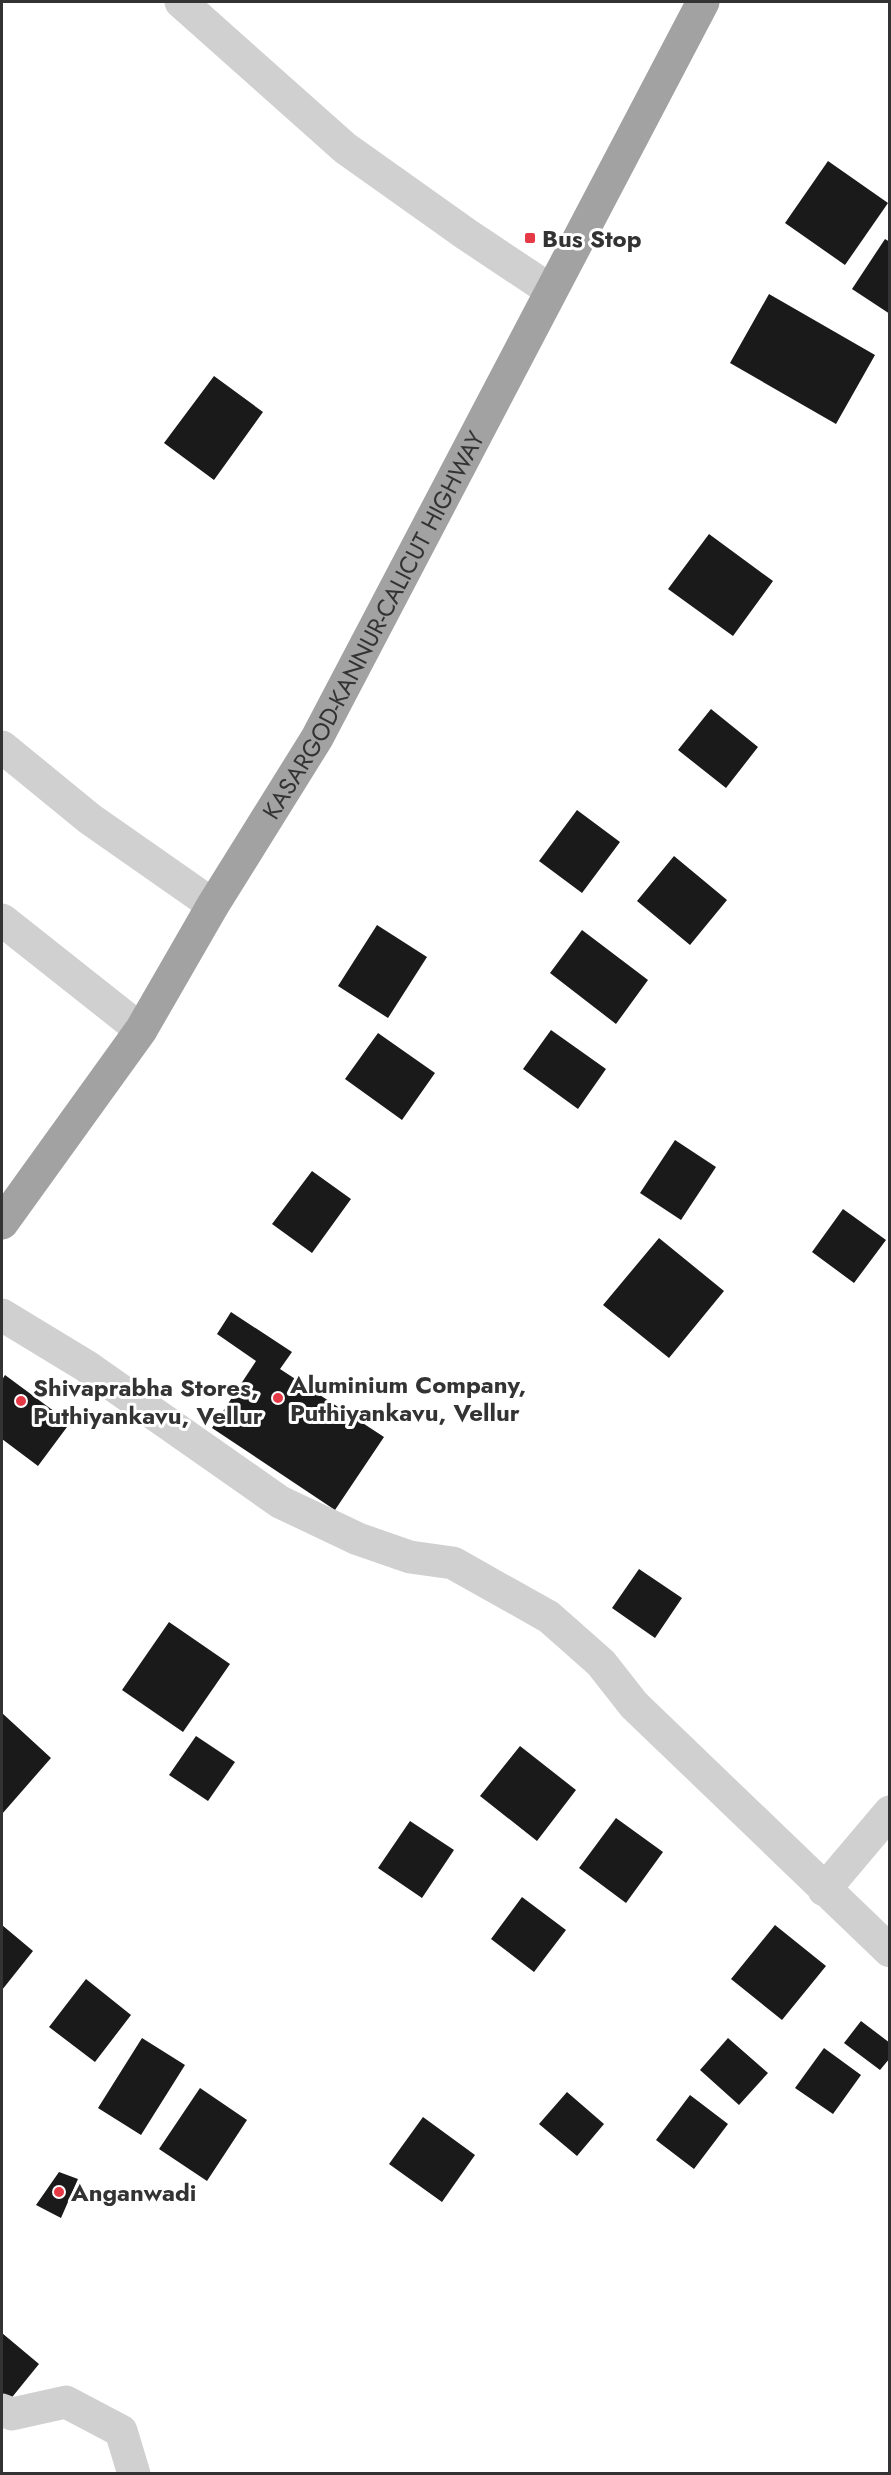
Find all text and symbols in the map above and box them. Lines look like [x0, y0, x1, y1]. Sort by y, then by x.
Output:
place label: Bus Stop [542, 221, 642, 256]
marker: Bus Stop [523, 231, 537, 245]
street label: KASARGOD-KANNUR-CALICUT HIGHWAY [253, 424, 493, 826]
place label: Aluminium Company, Puthiyankavu, Vellur [289, 1367, 526, 1430]
place label: Shivaprabha Stores, Puthiyankavu, Vellur [33, 1370, 263, 1433]
marker: Aluminium Company, Puthiyankavu, Vellur [271, 1391, 285, 1405]
marker: Shivaprabha Stores, Puthiyankavu, Vellur [14, 1394, 28, 1408]
place label: Anganwadi [70, 2175, 196, 2210]
marker: Anganwadi [52, 2185, 66, 2199]

